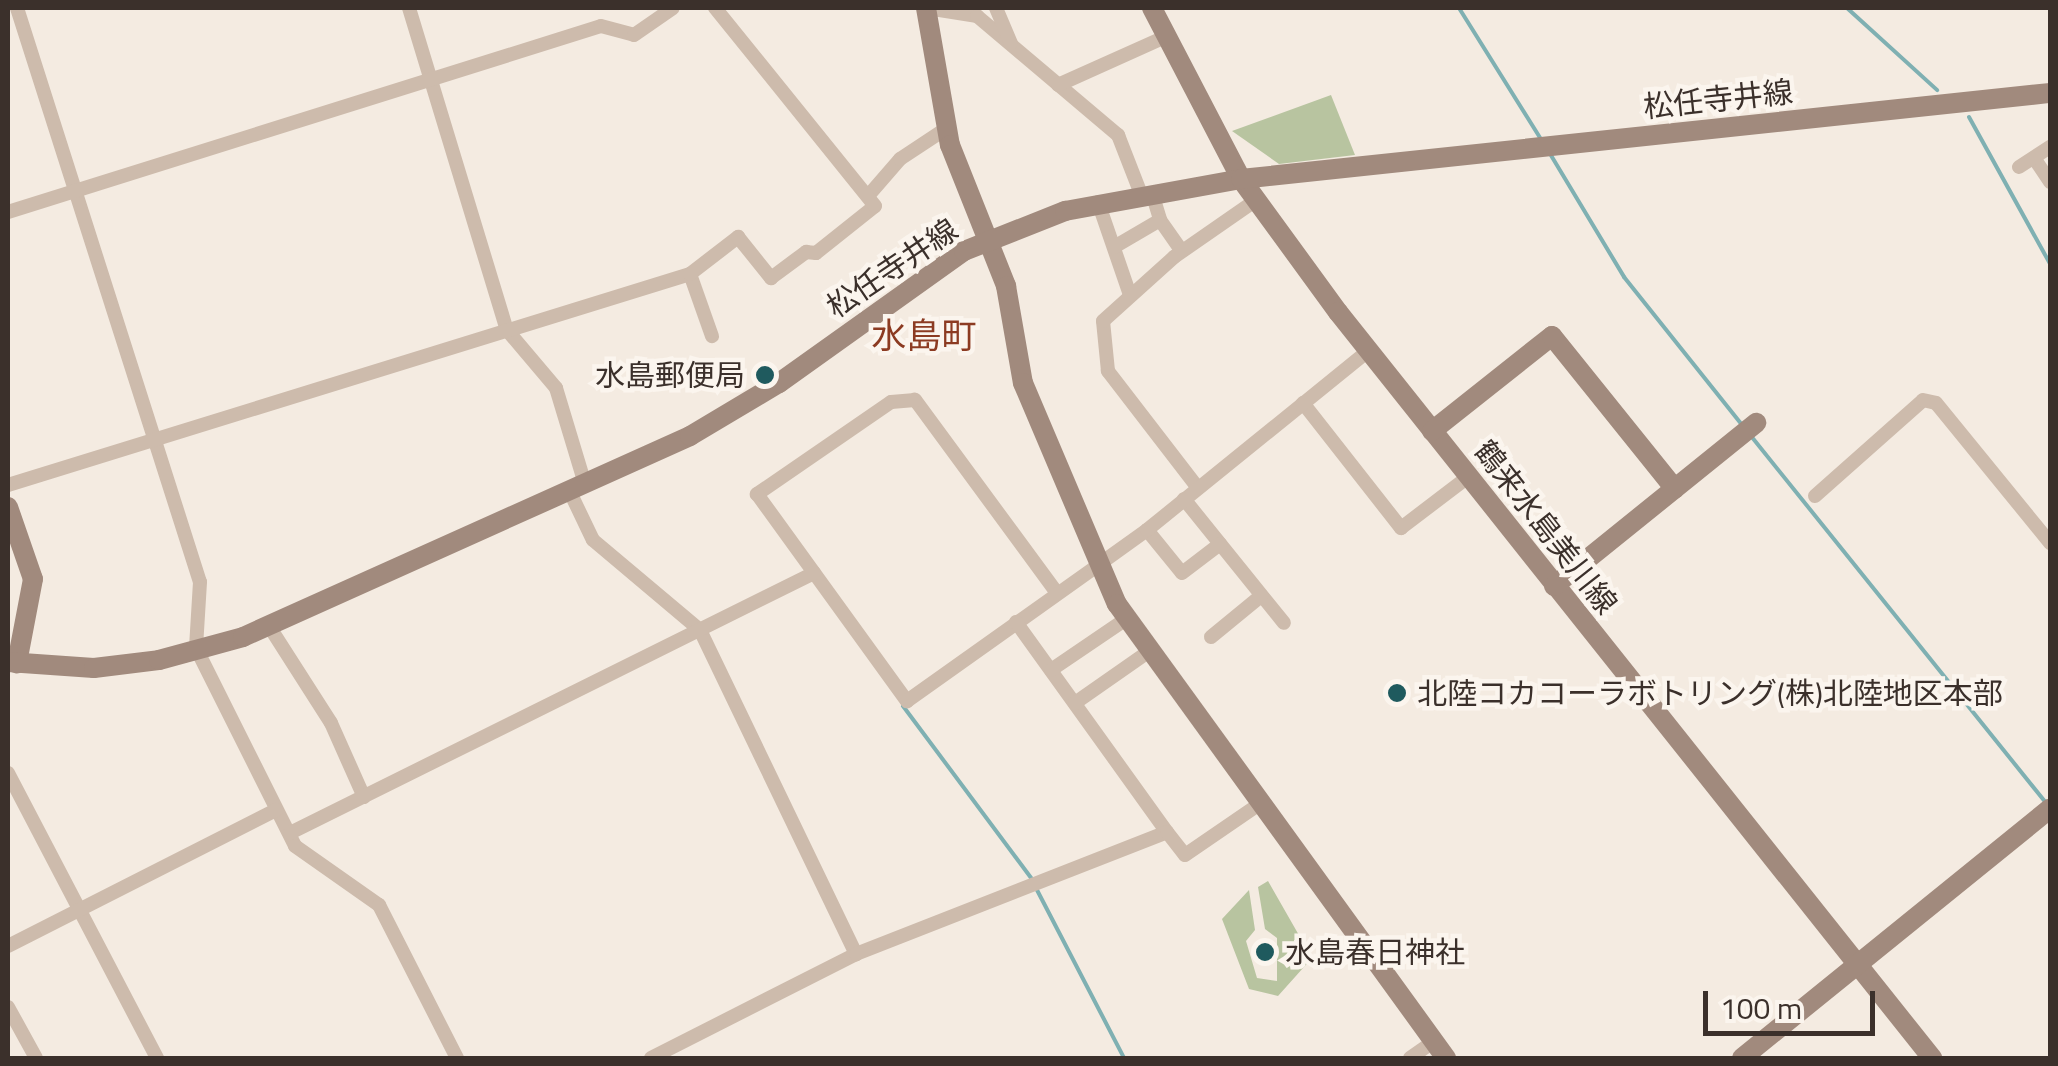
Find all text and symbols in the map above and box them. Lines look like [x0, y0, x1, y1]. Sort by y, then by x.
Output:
street label: 松任寺井線 [1642, 73, 1794, 125]
street label: 松任寺井線 [820, 211, 964, 325]
district label: 水島町 [872, 314, 976, 356]
place label: 水島郵便局 [595, 357, 745, 393]
marker: 水島郵便局 [754, 364, 776, 386]
street label: 鶴来水島美川線 [1467, 433, 1625, 621]
place label: 北陸コカコーラボトリング(株)北陸地区本部 [1417, 675, 2003, 711]
marker: 北陸コカコーラボトリング(株)北陸地区本部 [1386, 682, 1408, 704]
place label: 水島春日神社 [1285, 934, 1465, 970]
marker: 水島春日神社 [1254, 941, 1276, 963]
scale bar [1708, 971, 1880, 1033]
text: 100 m [1720, 985, 1802, 1031]

